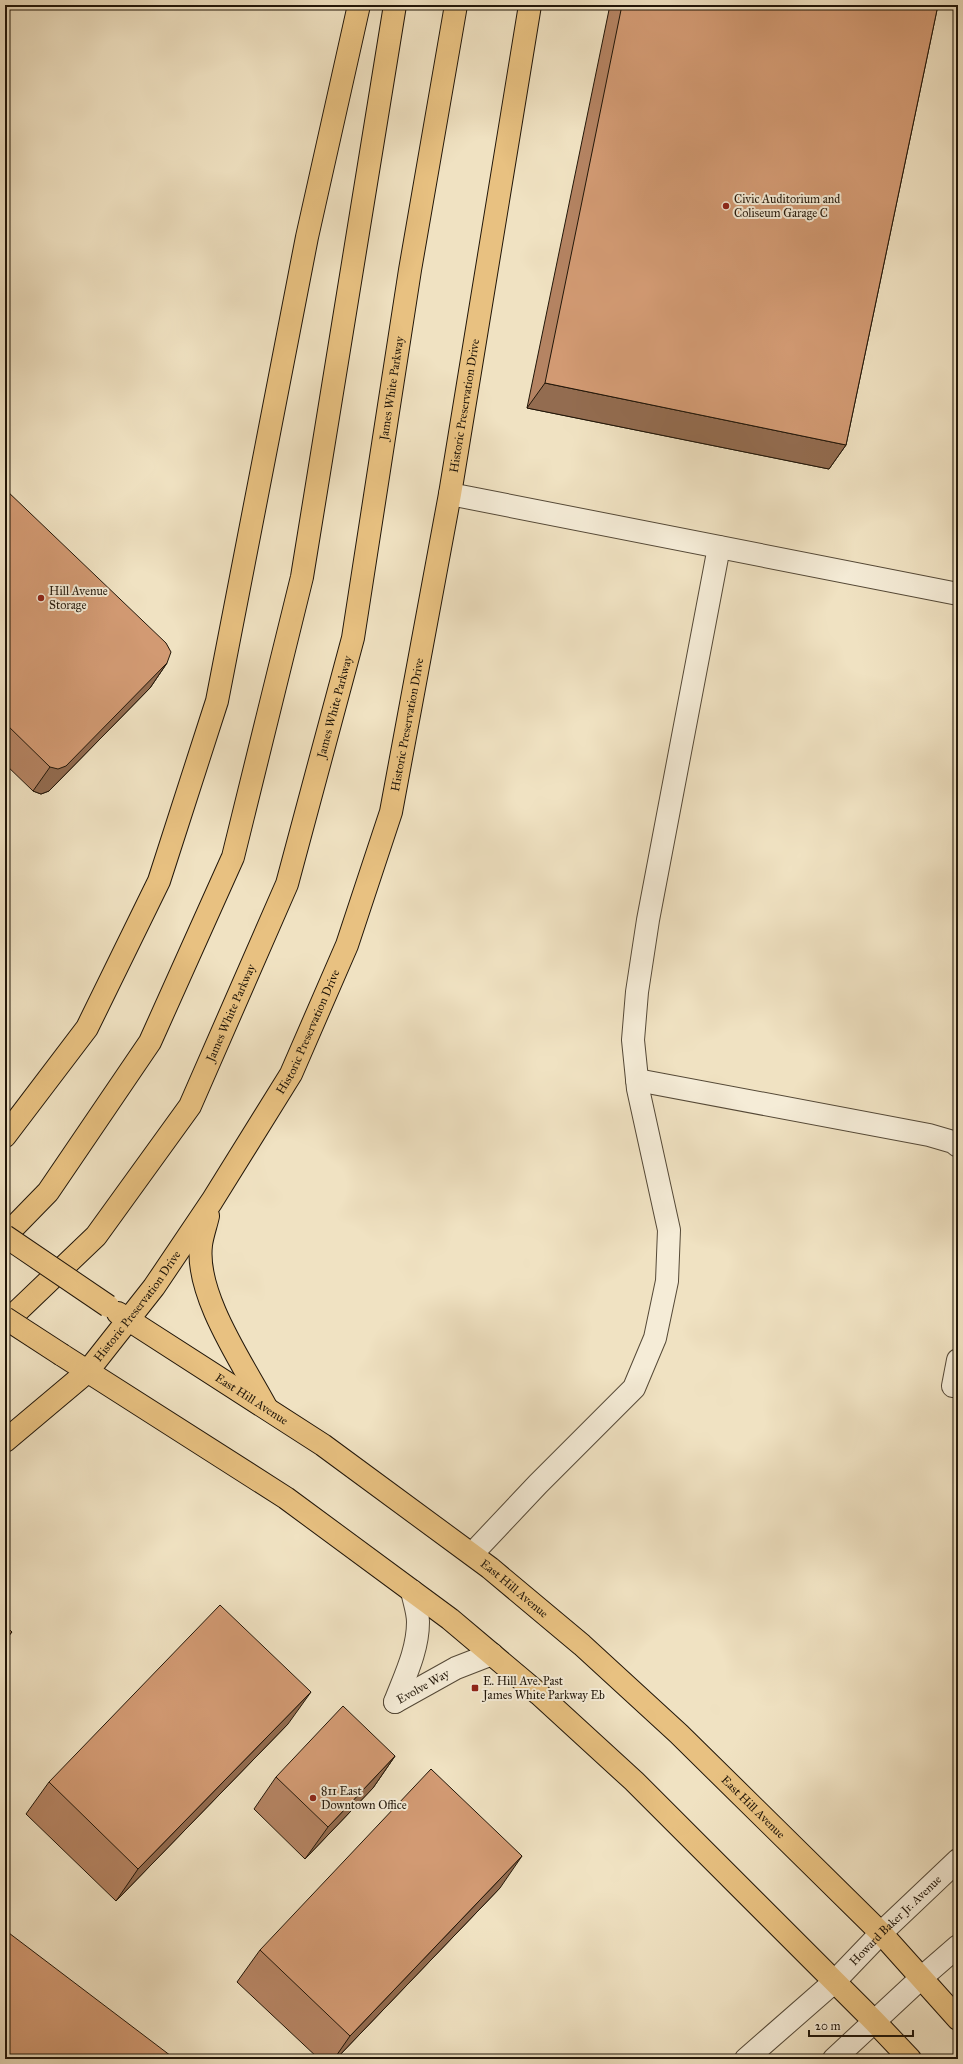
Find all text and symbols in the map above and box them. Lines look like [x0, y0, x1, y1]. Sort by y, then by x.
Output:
place label: Civic Auditorium and Coliseum Garage C [734, 192, 840, 221]
marker: Civic Auditorium and Coliseum Garage C [721, 201, 731, 211]
street label: James White Parkway [376, 335, 407, 443]
street label: Historic Preservation Drive [447, 338, 482, 474]
place label: Hill Avenue Storage [49, 584, 108, 613]
marker: Hill Avenue Storage [36, 593, 46, 603]
street label: James White Parkway [314, 654, 355, 762]
street label: Historic Preservation Drive [388, 657, 426, 793]
street label: James White Parkway [202, 962, 258, 1066]
street label: Historic Preservation Drive [273, 967, 343, 1097]
street label: Historic Preservation Drive [91, 1248, 184, 1364]
street label: East Hill Avenue [213, 1371, 291, 1428]
street label: East Hill Avenue [478, 1556, 551, 1621]
street label: Evolve Way [394, 1666, 452, 1707]
place label: E. Hill Ave. Past James White Parkway Eb [481, 1674, 605, 1703]
marker: E. Hill Ave. Past James White Parkway Eb [470, 1683, 480, 1693]
street label: East Hill Avenue [718, 1773, 788, 1841]
place label: 811 East Downtown Office [321, 1784, 407, 1812]
marker: 811 East Downtown Office [308, 1793, 318, 1803]
street label: Howard Baker Jr. Avenue [847, 1872, 944, 1968]
scale bar [809, 2012, 913, 2038]
text: 20 m [815, 2019, 841, 2033]

